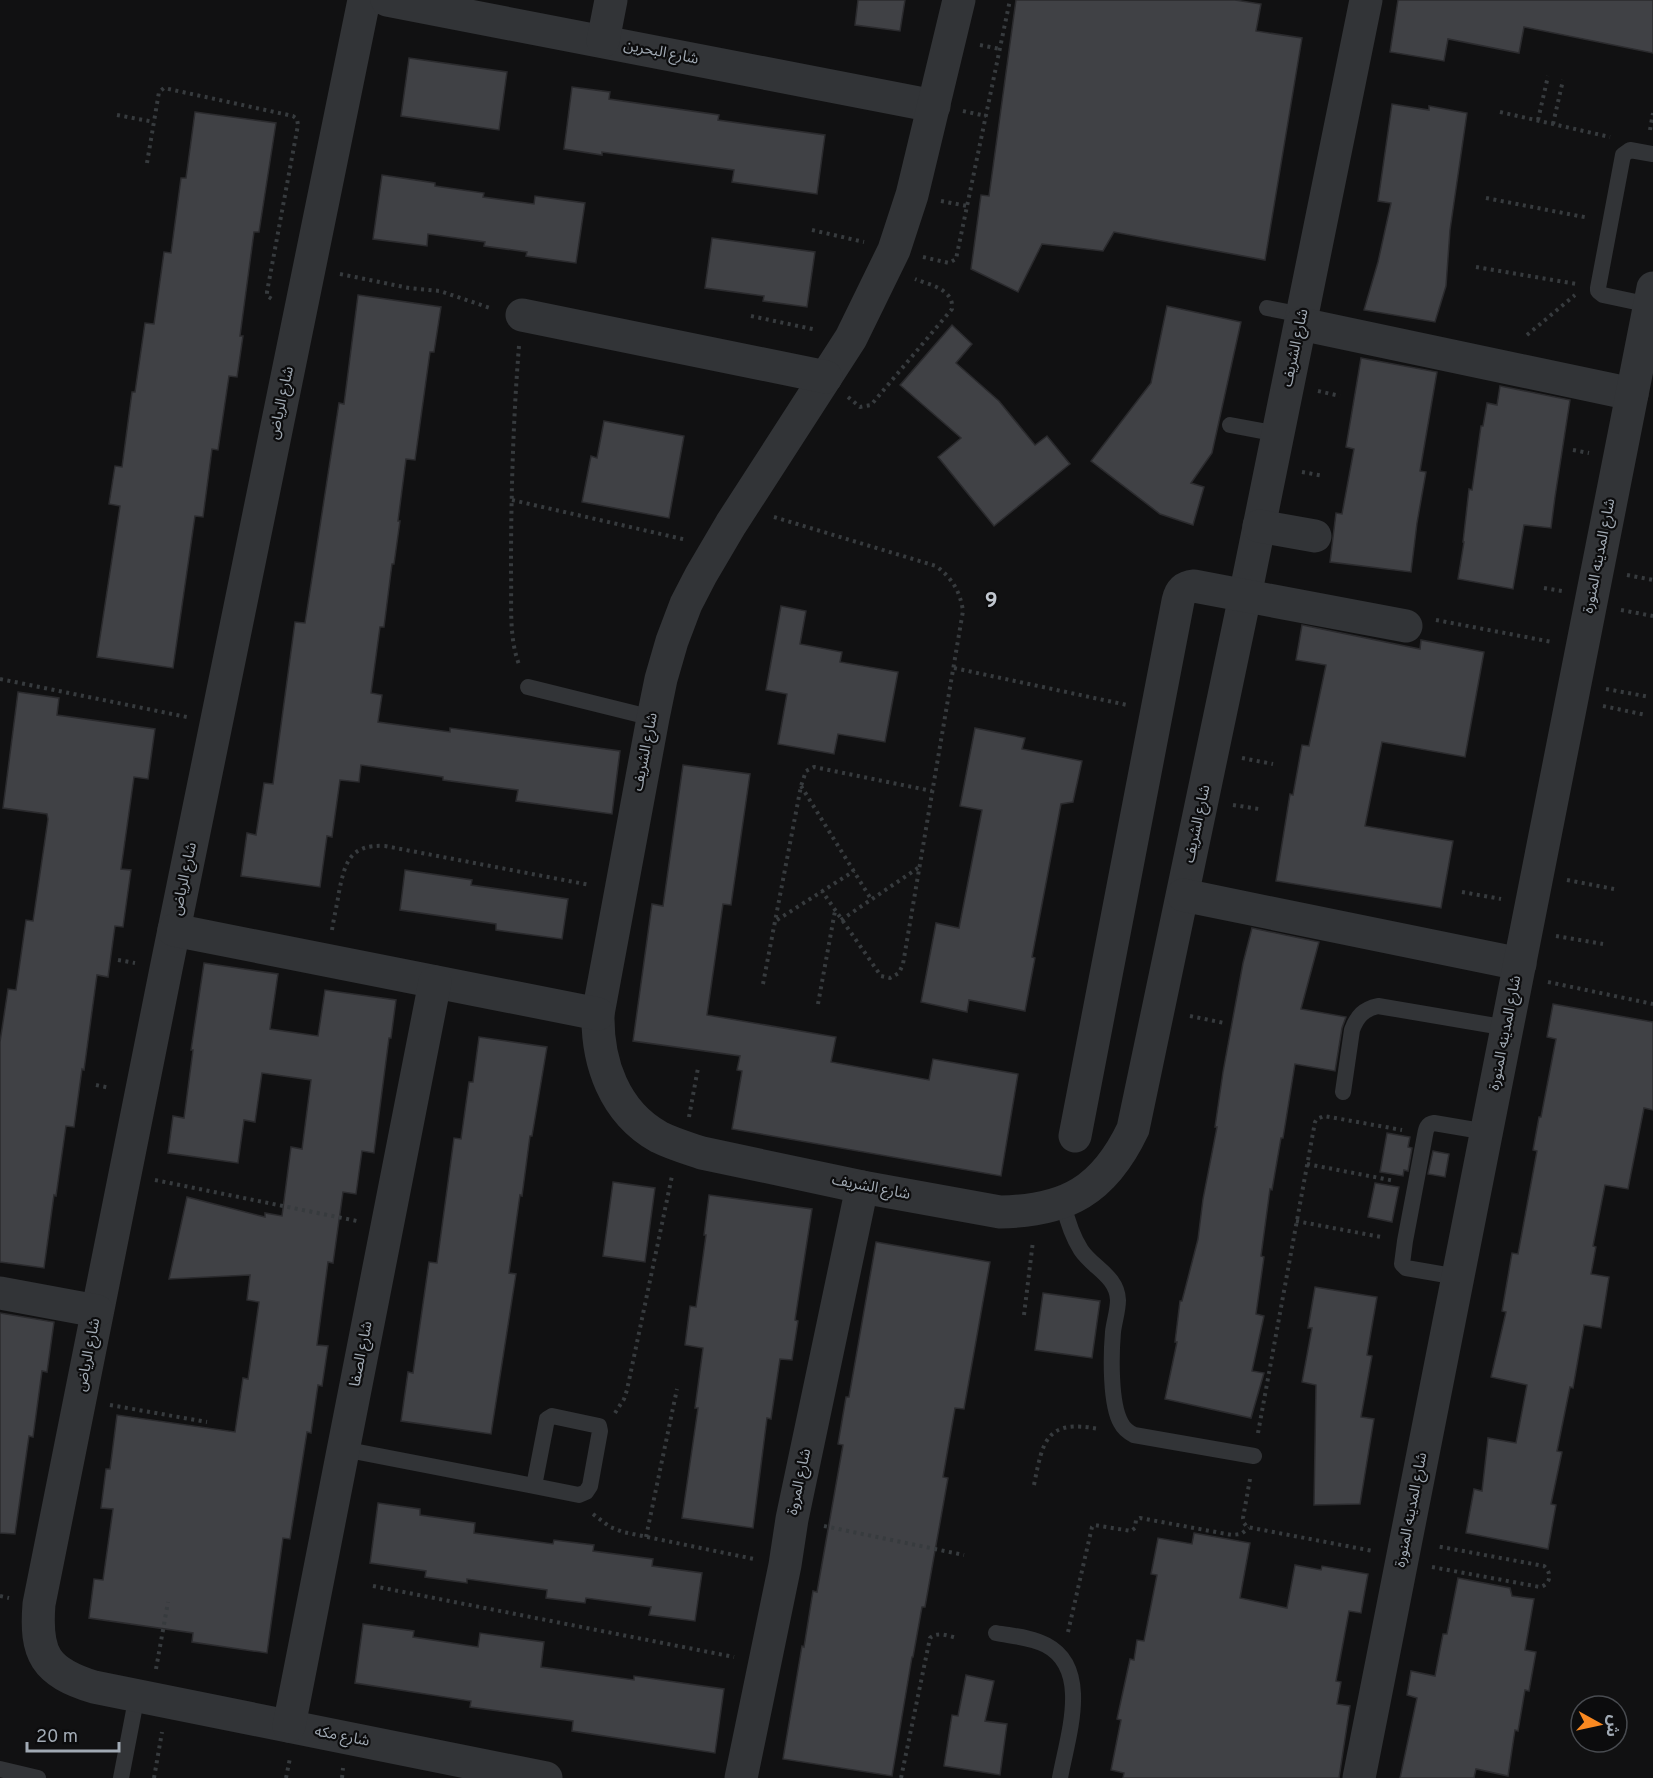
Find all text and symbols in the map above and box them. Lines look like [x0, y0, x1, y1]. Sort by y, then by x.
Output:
street label: شارع البحرين [622, 36, 700, 71]
street label: شارع الشريف [1278, 307, 1315, 389]
street label: شارع الرياض [265, 365, 300, 441]
street label: شارع المدينه المنورة [1580, 497, 1621, 615]
district label: 9 [985, 588, 999, 615]
street label: شارع الشريف [629, 711, 664, 793]
street label: شارع الشريف [1180, 783, 1217, 865]
street label: شارع الرياض [168, 841, 203, 917]
street label: شارع المدينه المنورة [1486, 974, 1527, 1092]
street label: شارع الشريف [830, 1171, 912, 1206]
street label: شارع الرياض [73, 1317, 106, 1393]
street label: شارع الصفا [346, 1319, 379, 1389]
street label: شارع المروة [784, 1447, 817, 1517]
street label: شارع المدينه المنورة [1392, 1451, 1433, 1569]
north arrow [1569, 1694, 1629, 1754]
text: ش [1600, 1714, 1623, 1738]
scale bar [27, 1715, 118, 1753]
street label: شارع مكه [313, 1722, 371, 1753]
text: 20 m [36, 1726, 78, 1749]

